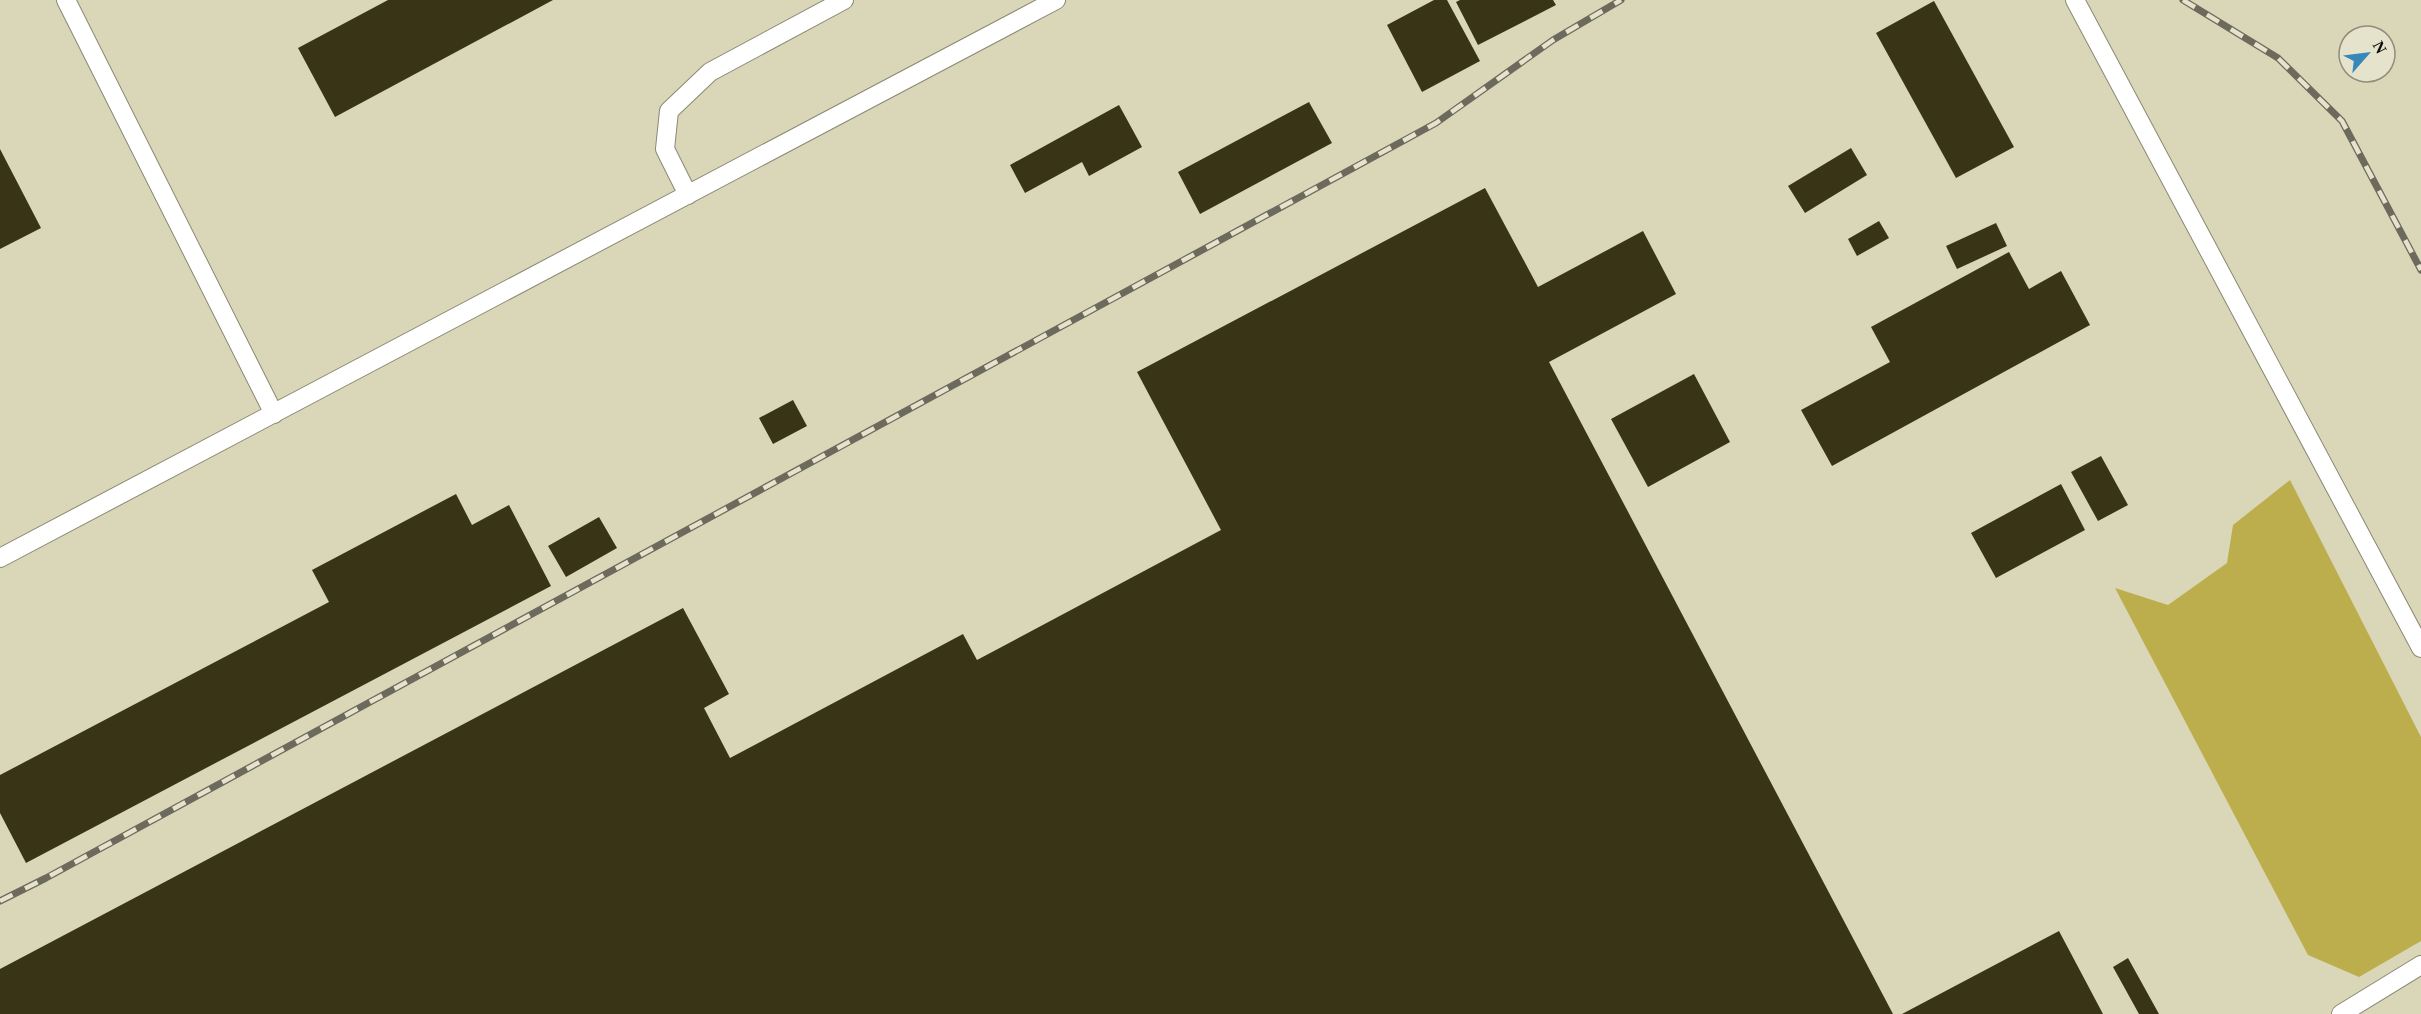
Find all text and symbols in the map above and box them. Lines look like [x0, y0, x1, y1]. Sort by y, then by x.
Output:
north arrow [2337, 24, 2397, 84]
text: N [2370, 38, 2390, 57]

